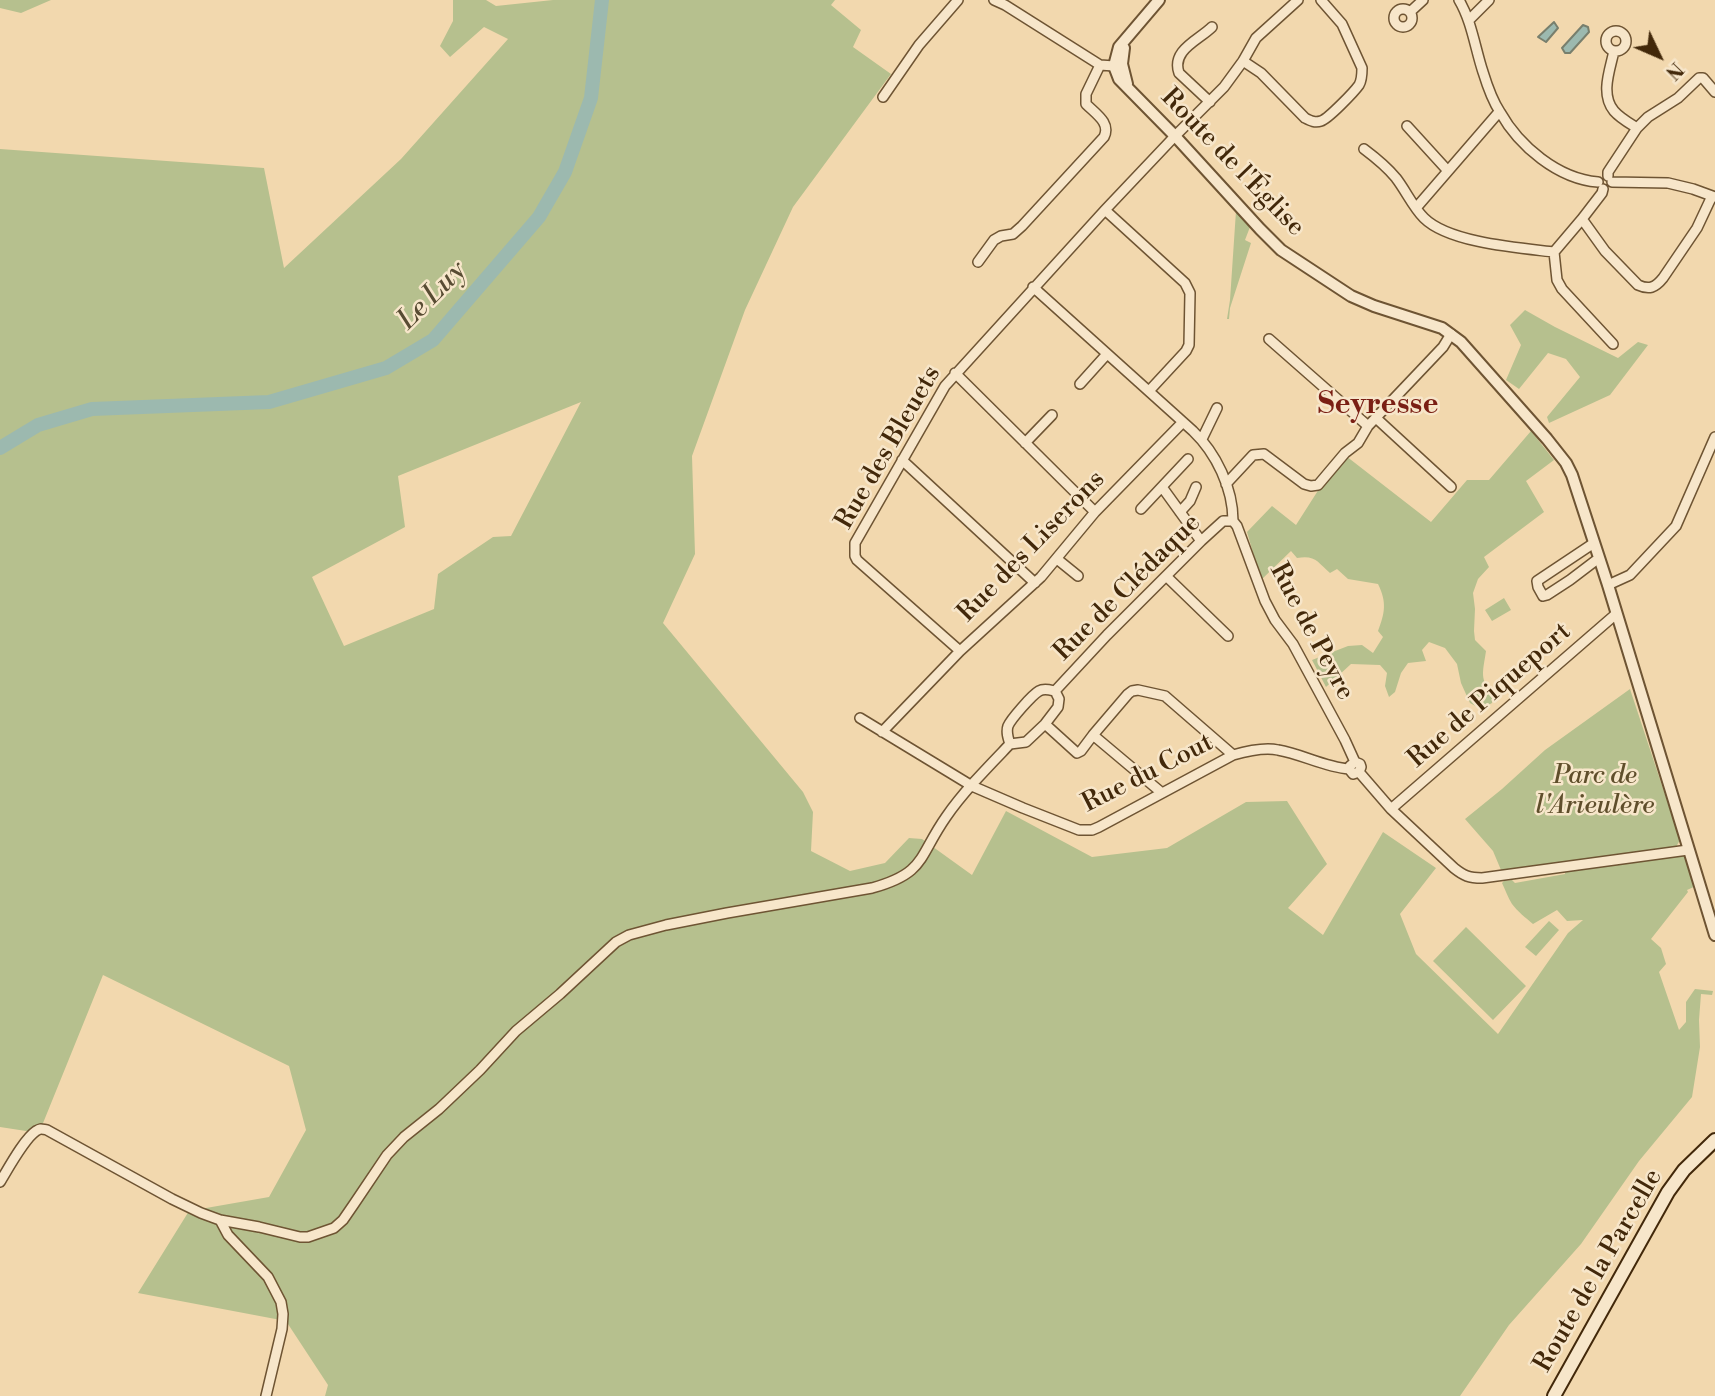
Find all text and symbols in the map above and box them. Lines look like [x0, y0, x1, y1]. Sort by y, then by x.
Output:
north arrow [1624, 21, 1694, 91]
text: N [1660, 57, 1688, 84]
street label: Route de l'Église [1154, 83, 1310, 243]
water label: Le Luy [392, 255, 474, 337]
street label: Rue des Bleuets [830, 361, 948, 535]
district label: Seyresse [1317, 388, 1439, 424]
street label: Rue des Liserons [952, 465, 1112, 629]
street label: Rue de Clédaque [1048, 508, 1208, 668]
street label: Rue de Peyre [1262, 558, 1360, 706]
street label: Rue de Piqueport [1402, 617, 1578, 775]
street label: Rue du Cout [1077, 728, 1219, 820]
park label: Parc de l'Arieulère [1536, 761, 1654, 822]
street label: Route de la Parcelle [1528, 1164, 1670, 1378]

